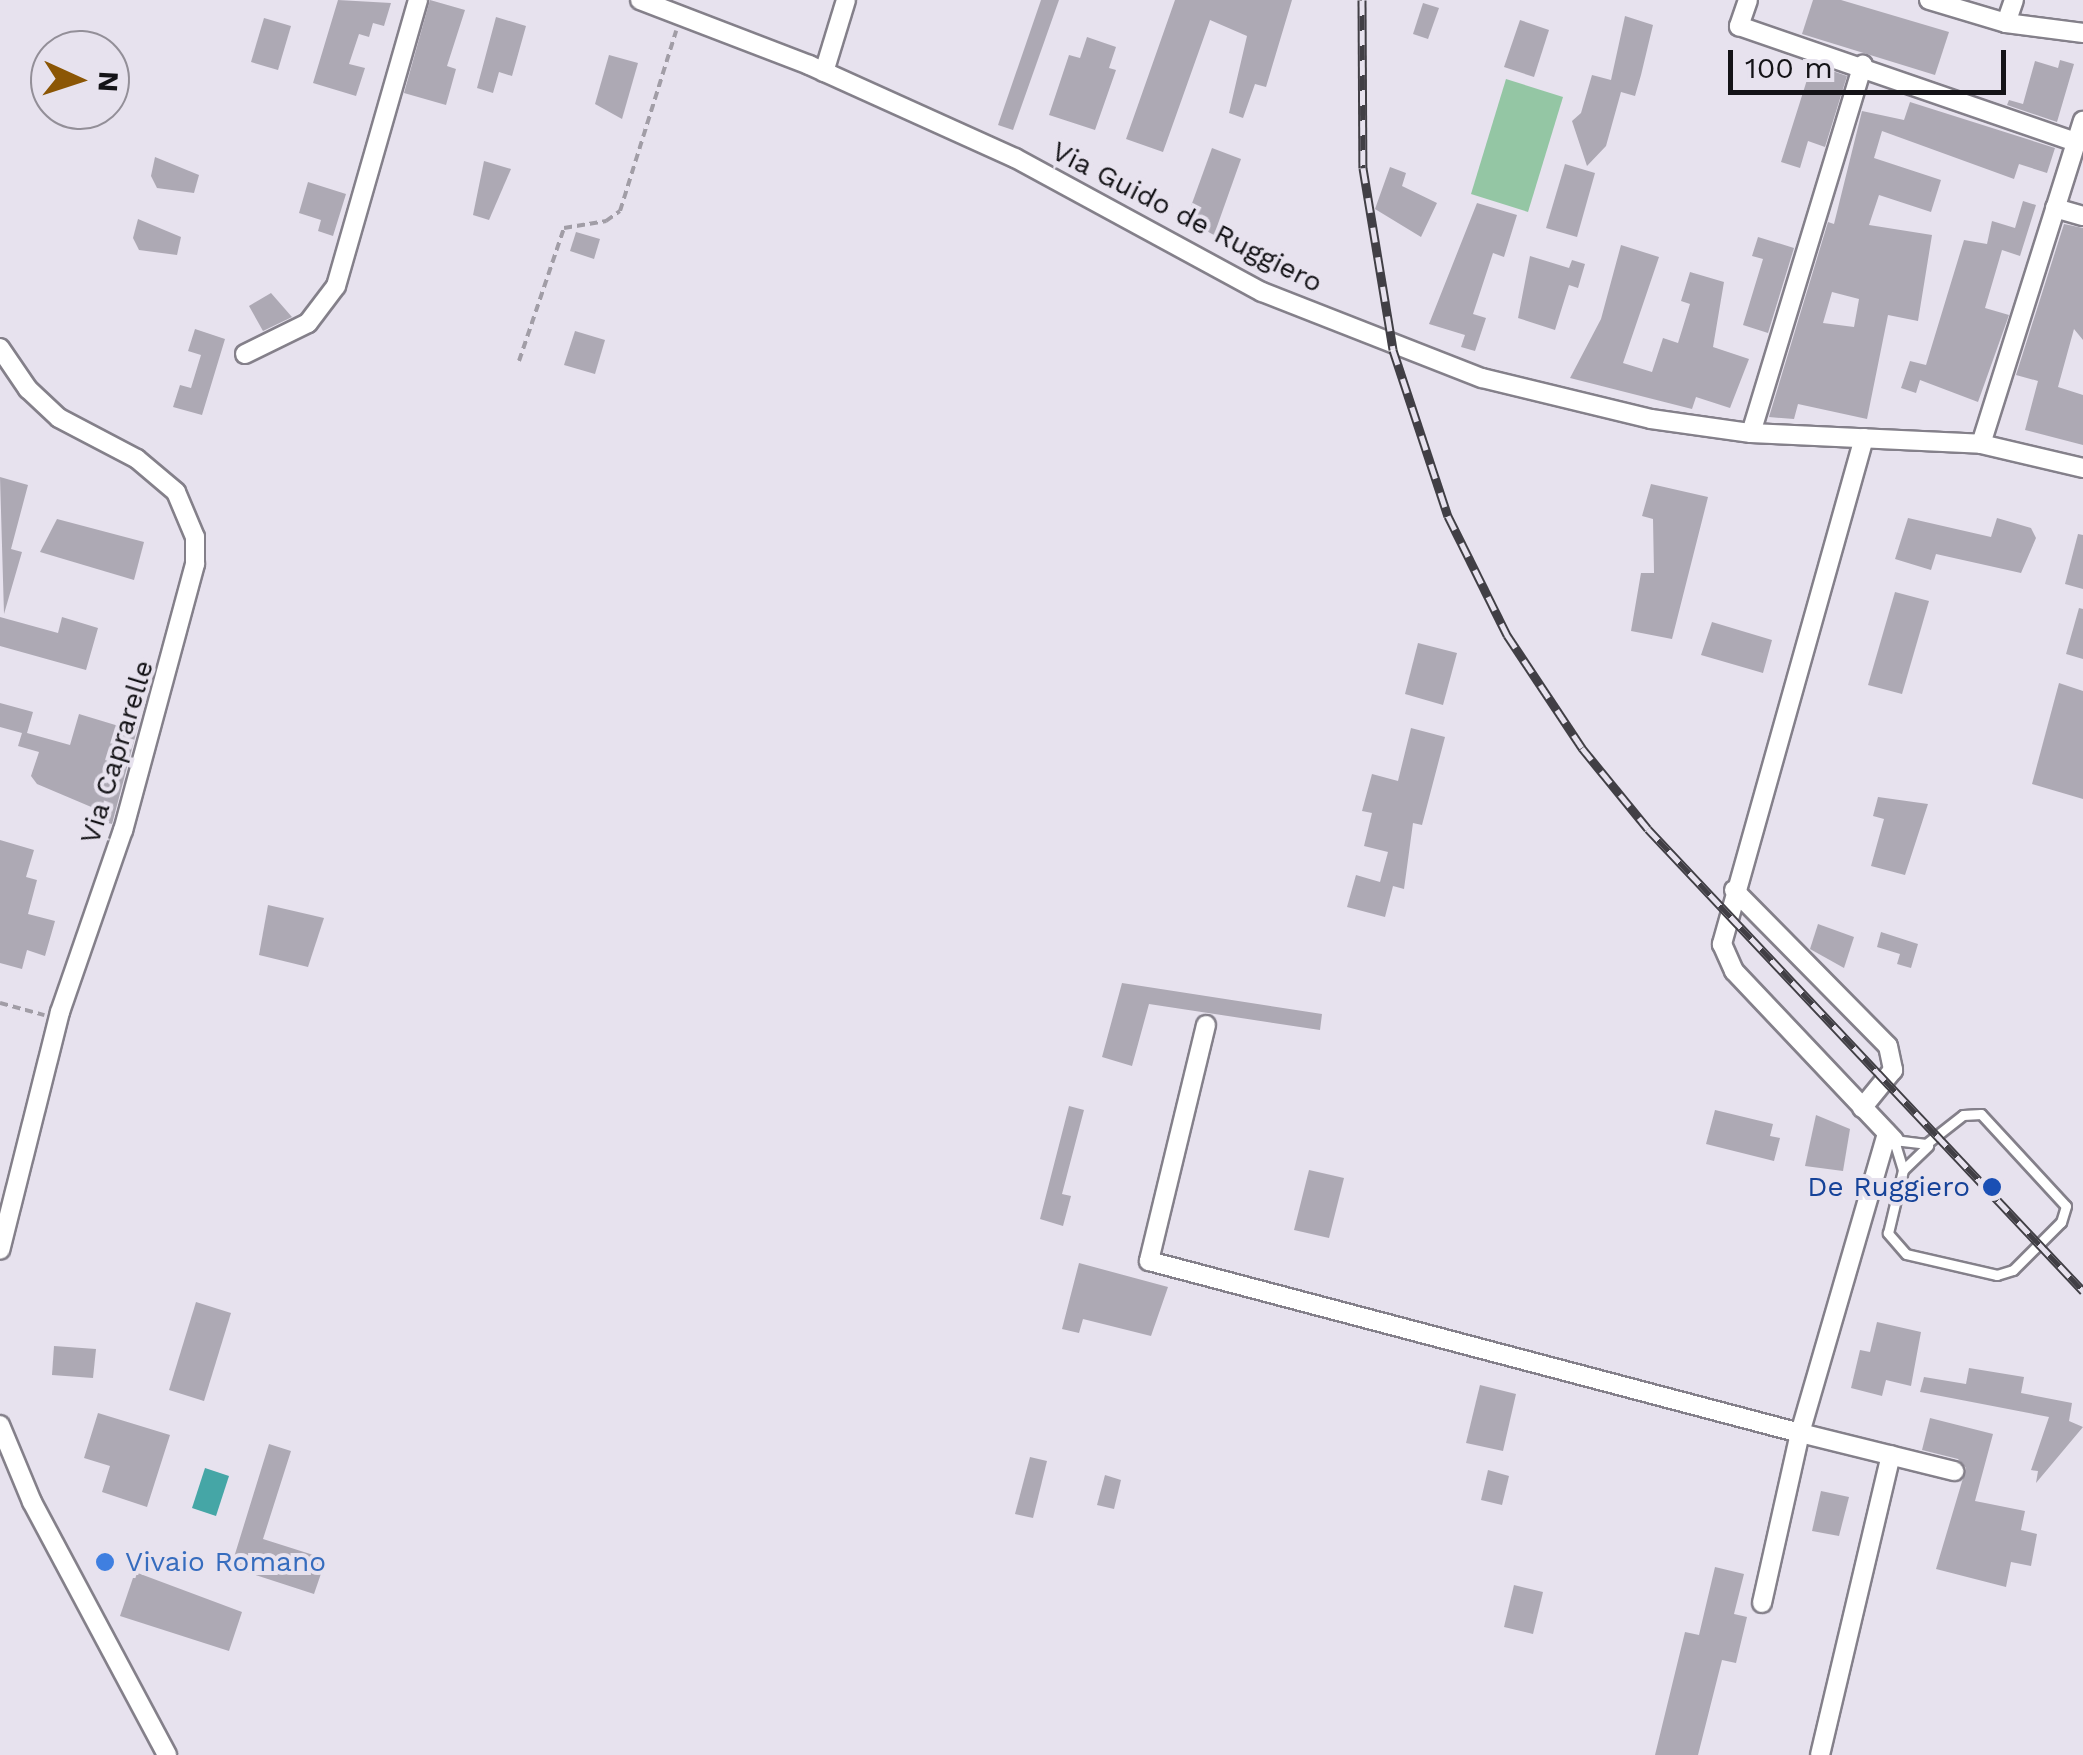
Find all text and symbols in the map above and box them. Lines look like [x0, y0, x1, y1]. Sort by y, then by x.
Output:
north arrow [30, 30, 130, 130]
scale bar [1733, 30, 2010, 92]
text: 100 m [1745, 50, 1833, 85]
text: N [91, 70, 125, 93]
street label: Via Guido de Ruggiero [1046, 134, 1328, 300]
street label: Via Caprarelle [73, 656, 161, 848]
place label: De Ruggiero [1807, 1170, 1970, 1204]
marker: De Ruggiero [1979, 1174, 2005, 1200]
place label: Vivaio Romano [125, 1545, 326, 1579]
marker: Vivaio Romano [94, 1551, 116, 1573]

